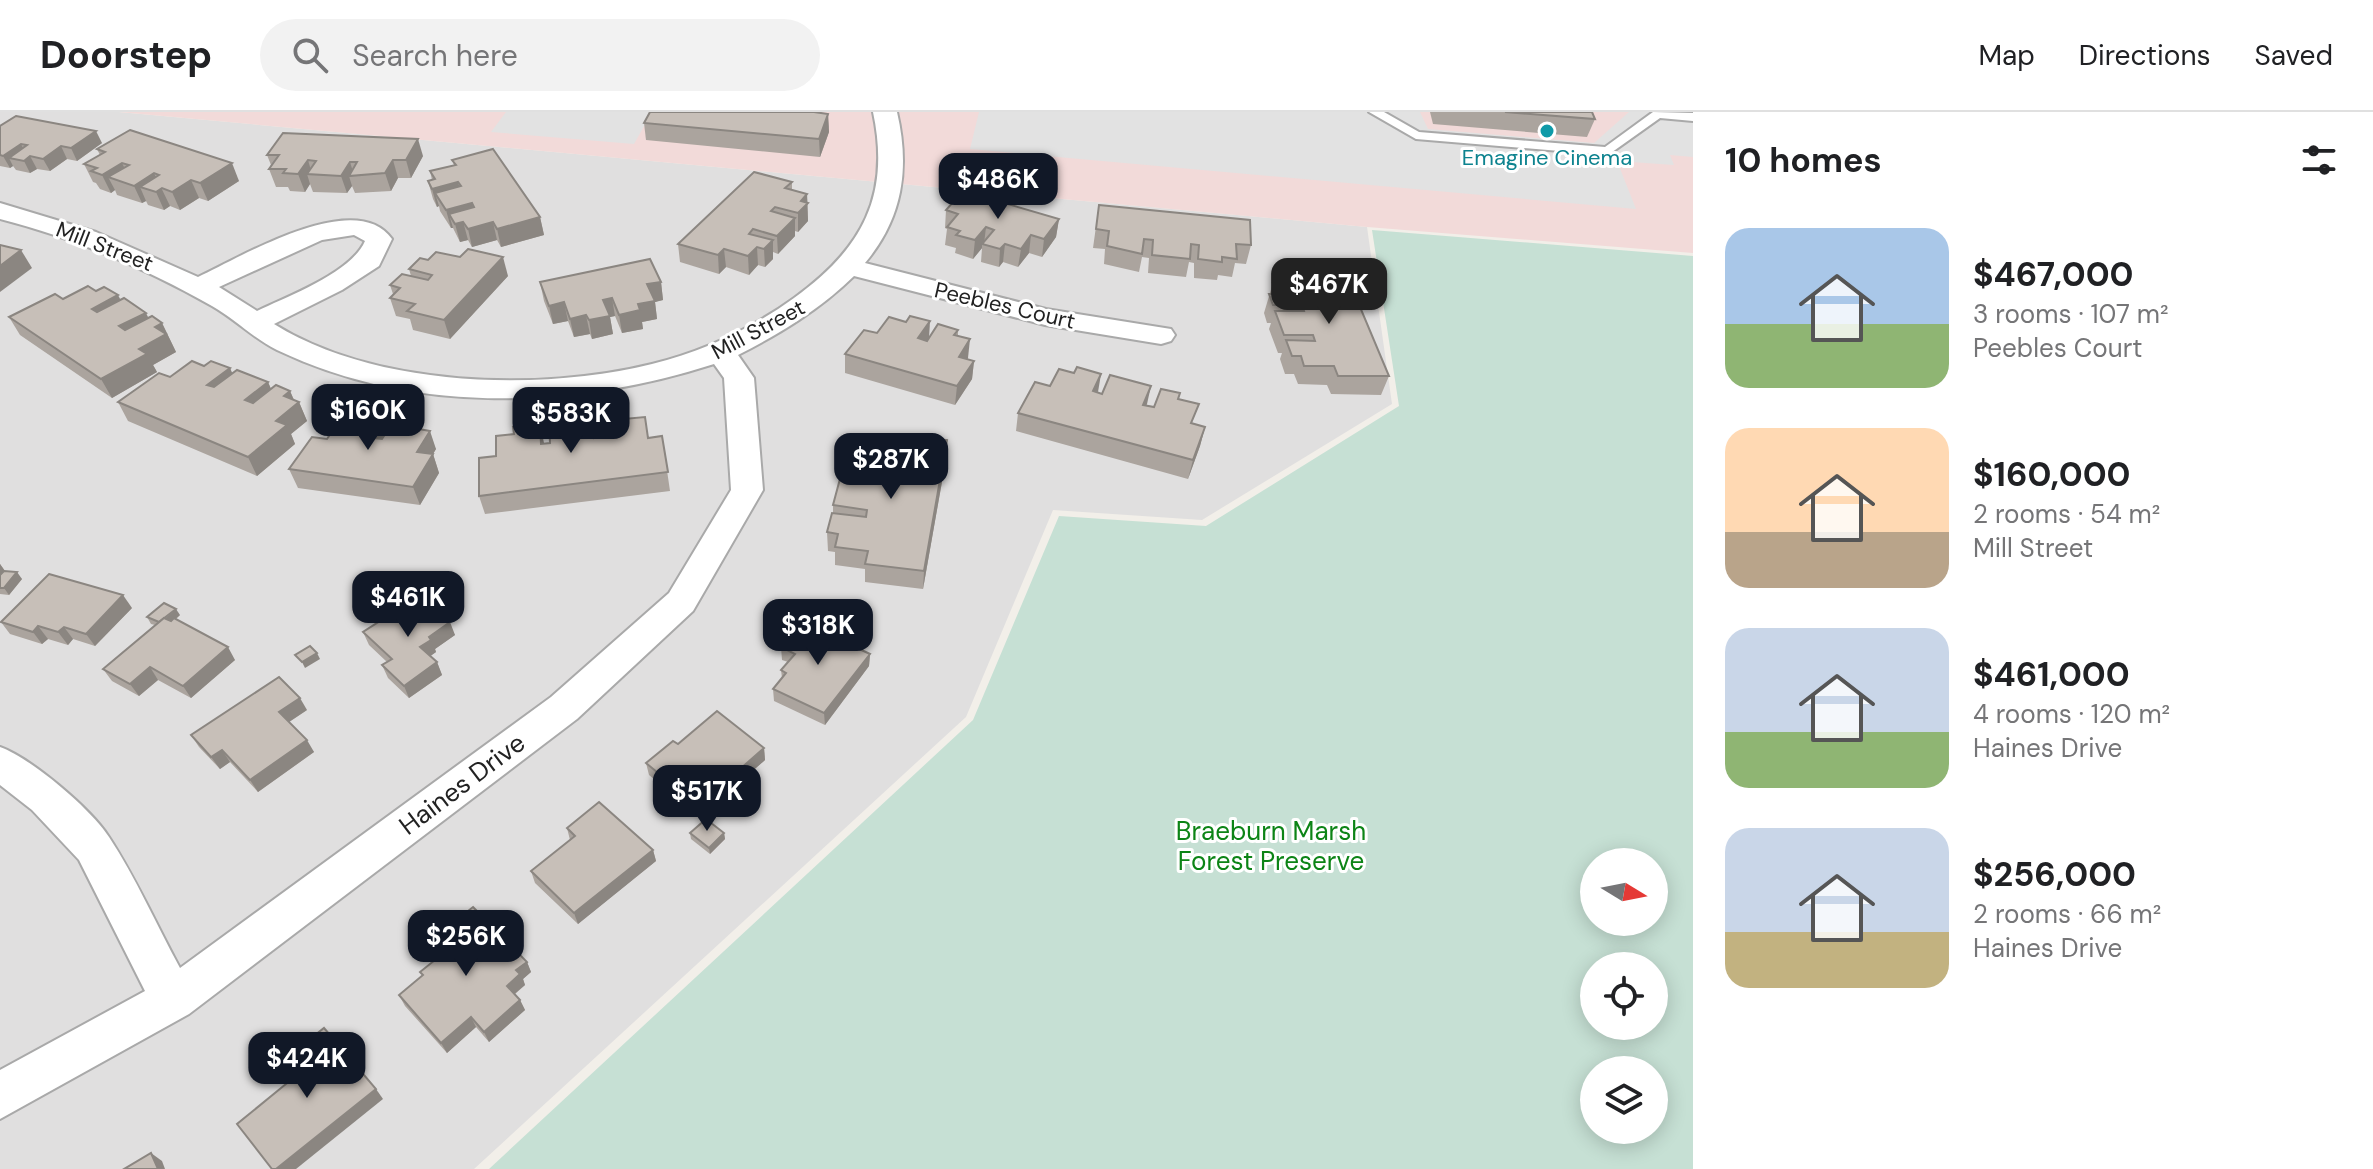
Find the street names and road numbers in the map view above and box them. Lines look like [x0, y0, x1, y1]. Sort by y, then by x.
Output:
street label: Mill Street [52, 215, 158, 278]
street label: Peebles Court [932, 275, 1078, 336]
street label: Mill Street [706, 293, 810, 366]
street label: Haines Drive [392, 725, 532, 843]

